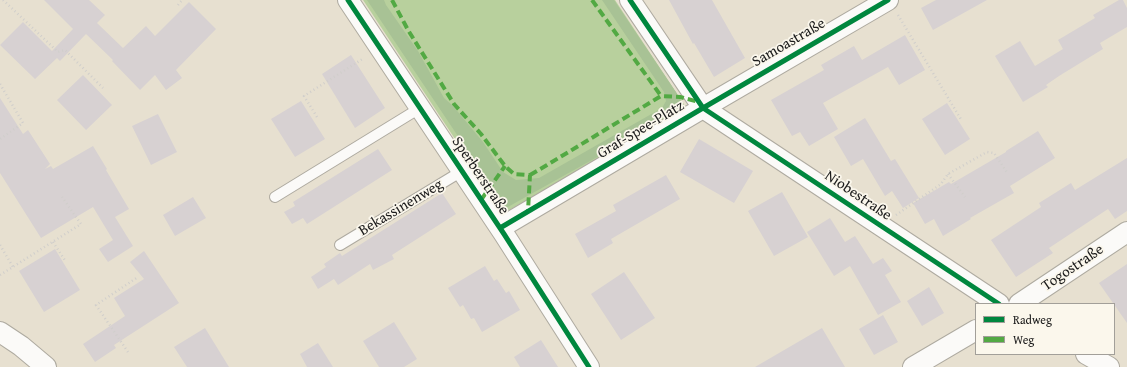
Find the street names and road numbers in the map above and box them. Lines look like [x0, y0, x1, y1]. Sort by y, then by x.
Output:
street label: Samoastraße [749, 15, 829, 71]
street label: Graf-Spee-Platz [594, 97, 688, 163]
street label: Sperberstraße [447, 134, 513, 218]
street label: Niobestraße [821, 167, 895, 225]
street label: Bekassinenweg [356, 176, 446, 240]
street label: Togostraße [1039, 241, 1107, 295]

